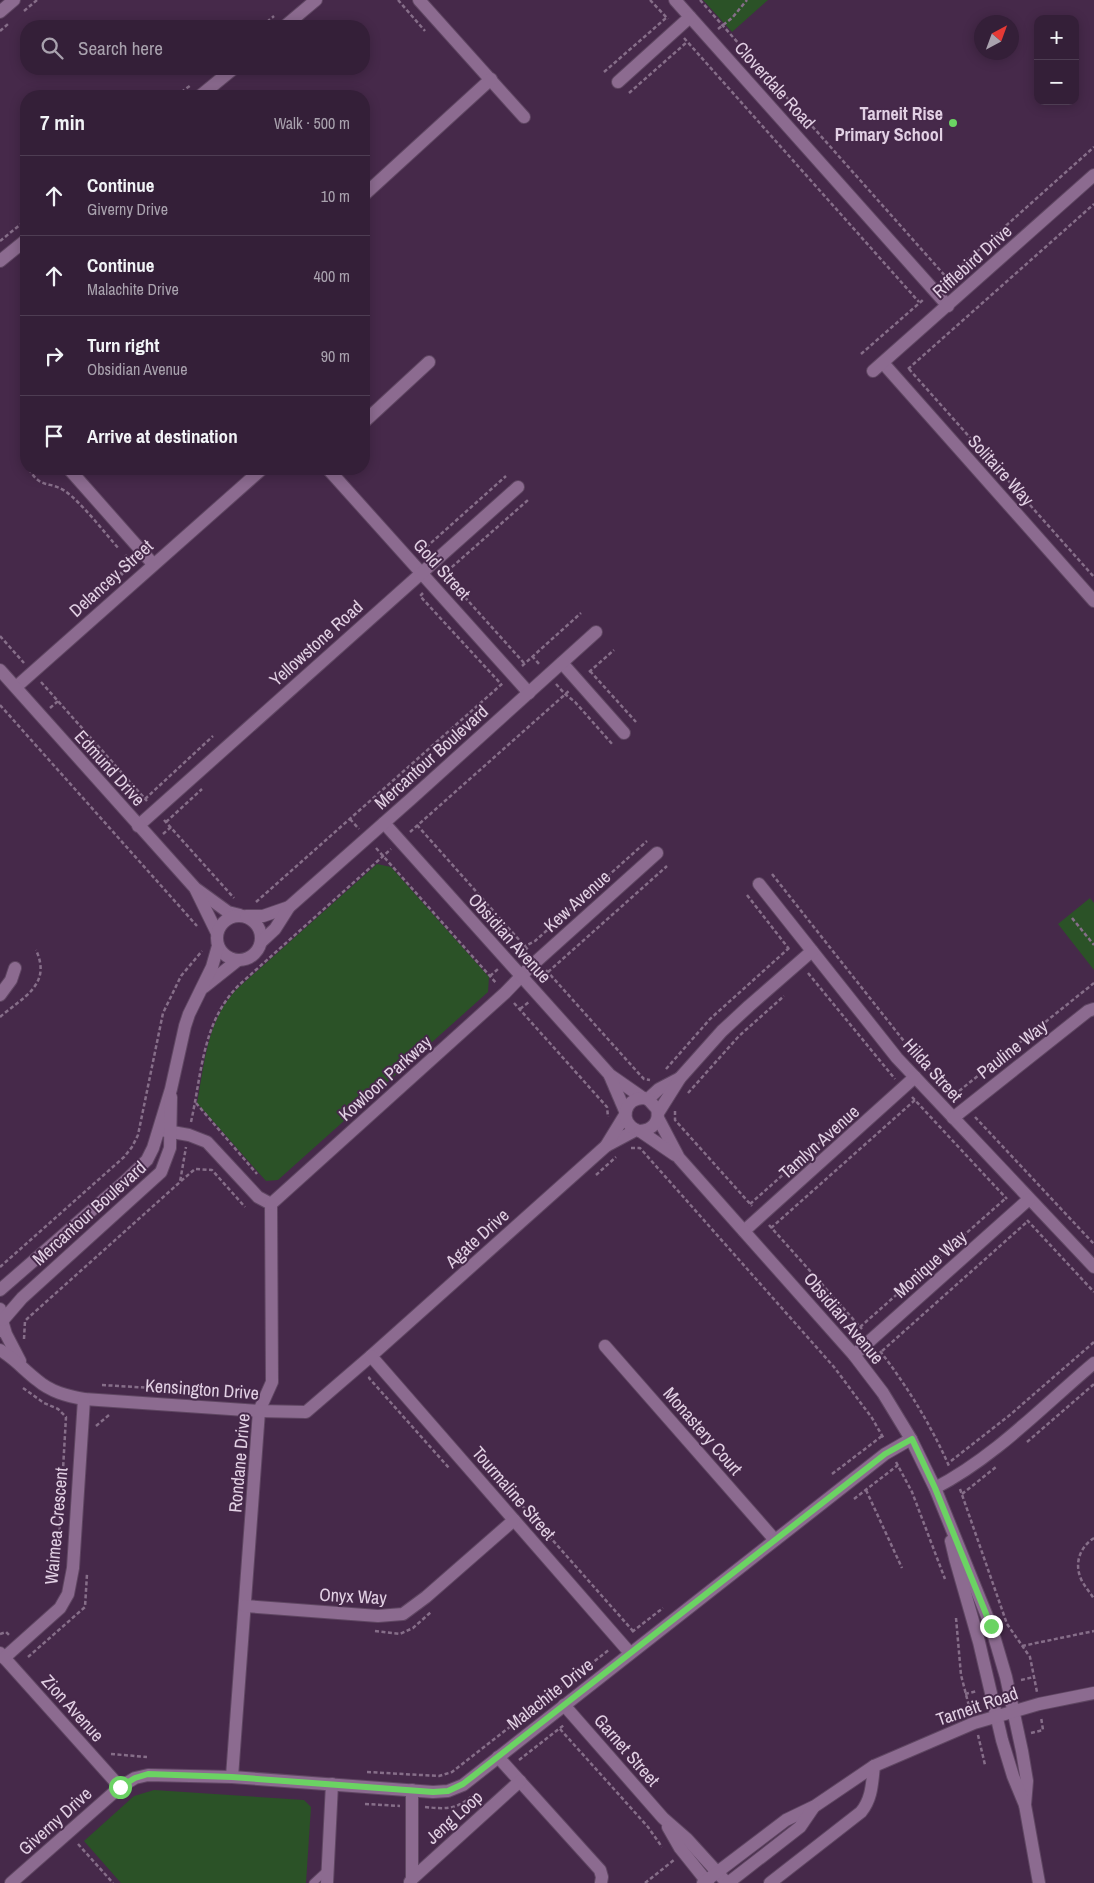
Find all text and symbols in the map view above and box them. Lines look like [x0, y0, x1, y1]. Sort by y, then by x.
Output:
north arrow [974, 15, 1019, 60]
map controls [1034, 15, 1079, 105]
button: + [1034, 15, 1079, 60]
search box [20, 20, 370, 75]
icon: search [38, 34, 66, 62]
text: Search here [78, 35, 163, 61]
street label: Cloverdale Road [729, 36, 821, 134]
button: − [1034, 60, 1079, 105]
place label: Tarneit Rise Primary School [835, 101, 943, 147]
text: 7 min [40, 108, 85, 137]
text: Walk · 500 m [274, 112, 350, 134]
marker: Tarneit Rise Primary School [947, 117, 959, 129]
text: Continue [87, 172, 155, 198]
icon: ahead [40, 182, 68, 210]
text: 10 m [321, 185, 350, 207]
text: Giverny Drive [87, 198, 168, 220]
street label: Rifflebird Drive [927, 219, 1017, 303]
text: Continue [87, 252, 155, 278]
icon: ahead [40, 262, 68, 290]
text: 400 m [314, 265, 350, 287]
text: Malachite Drive [87, 278, 179, 300]
text: Turn right [87, 332, 159, 358]
icon: right [40, 342, 68, 370]
text: 90 m [321, 345, 350, 367]
text: Obsidian Avenue [87, 358, 187, 380]
icon: arrive [40, 422, 68, 450]
text: Arrive at destination [87, 423, 238, 449]
street label: Solitaire Way [962, 429, 1040, 512]
street label: Gold Street [408, 533, 476, 605]
street label: Delancey Street [64, 534, 158, 622]
street label: Yellowstone Road [264, 594, 368, 692]
street label: Mercantour Boulevard [369, 699, 493, 815]
street label: Edmund Drive [69, 725, 151, 811]
street label: Kew Avenue [538, 864, 616, 938]
street label: Obsidian Avenue [463, 888, 557, 988]
street label: Pauline Way [972, 1013, 1053, 1084]
street label: Kowloon Parkway [333, 1029, 437, 1127]
street label: Hilda Street [898, 1033, 968, 1107]
street label: Tamlyn Avenue [773, 1099, 865, 1185]
street label: Mercantour Boulevard [27, 1155, 151, 1271]
street label: Agate Drive [439, 1203, 514, 1274]
street label: Monique Way [888, 1224, 972, 1304]
street label: Obsidian Avenue [798, 1267, 890, 1369]
street label: Kensington Drive [144, 1373, 260, 1405]
street label: Monastery Court [658, 1382, 748, 1480]
street label: Rondane Drive [222, 1412, 256, 1514]
street label: Tourmaline Street [466, 1441, 562, 1545]
street label: Waimea Crescent [38, 1466, 74, 1586]
street label: Onyx Way [319, 1582, 388, 1610]
route end [980, 1615, 1003, 1638]
street label: Malachite Drive [502, 1652, 598, 1736]
street label: Zion Avenue [36, 1669, 110, 1747]
street label: Tarneit Road [933, 1680, 1021, 1732]
street label: Garnet Street [588, 1708, 666, 1792]
route start [109, 1776, 132, 1799]
street label: Giverny Drive [13, 1781, 97, 1861]
street label: Jeng Loop [420, 1785, 488, 1849]

